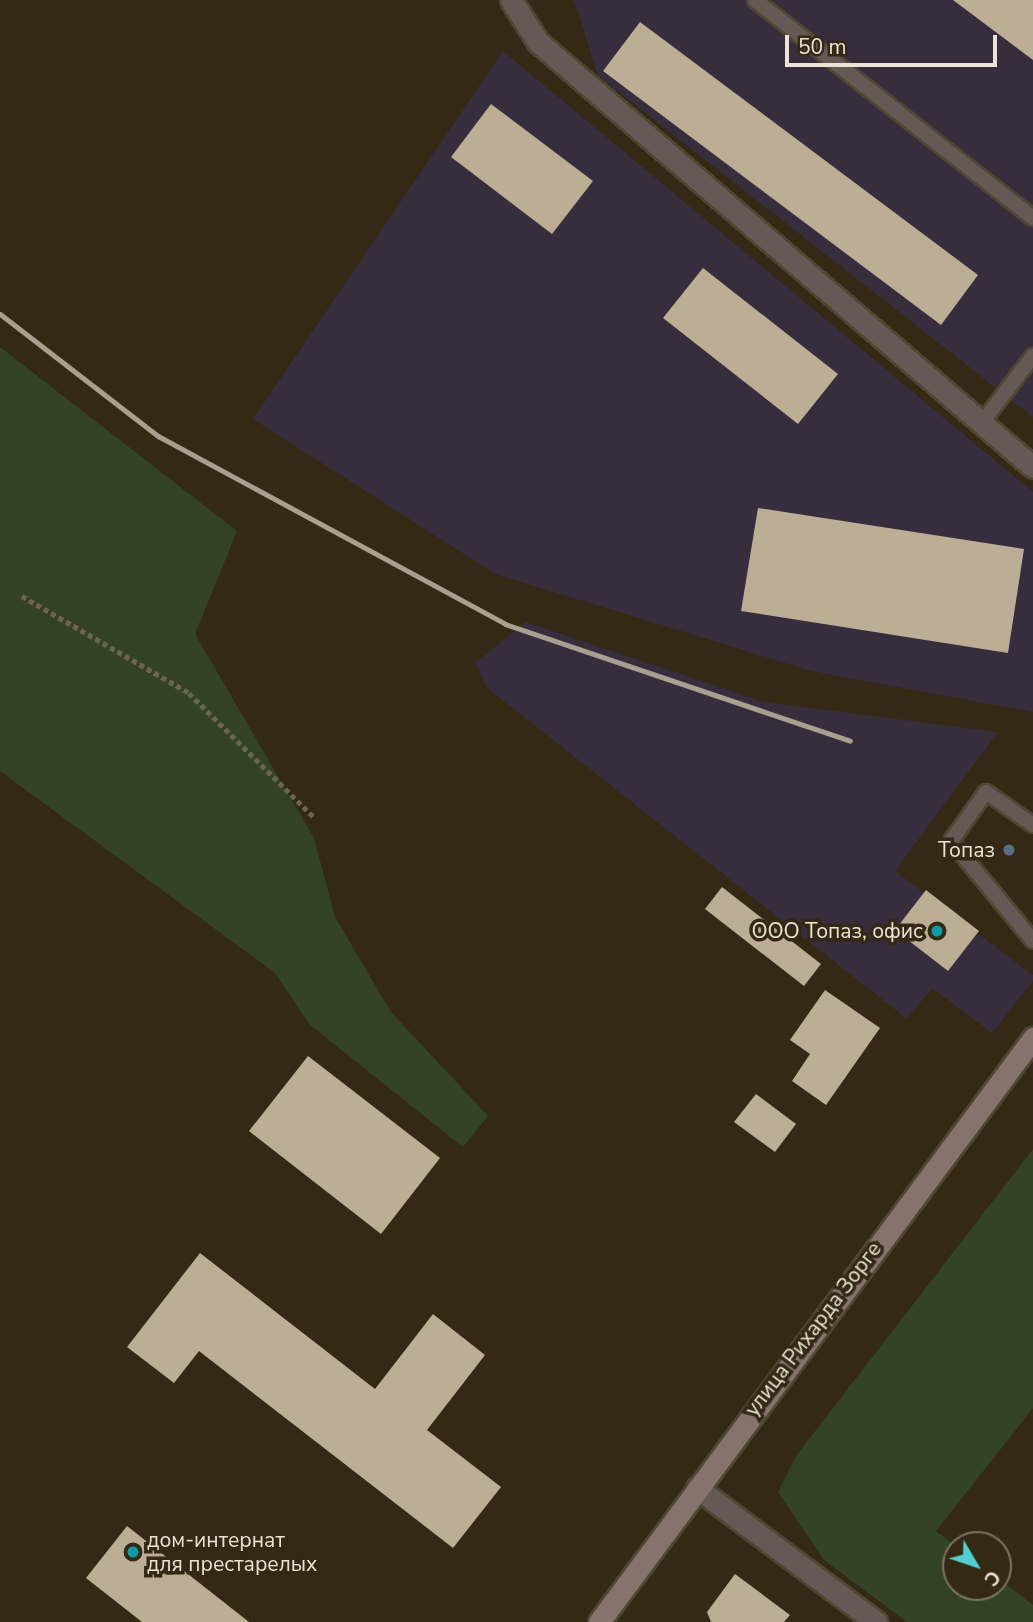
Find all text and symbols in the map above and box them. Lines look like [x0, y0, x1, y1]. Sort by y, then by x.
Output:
scale bar [788, 21, 1000, 65]
text: 50 m [798, 33, 847, 61]
place label: Топаз [938, 837, 995, 863]
marker: Топаз [1001, 842, 1017, 858]
place label: ООО Топаз, офис [751, 918, 923, 944]
marker: ООО Топаз, офис [929, 923, 945, 939]
street label: улица Рихарда Зорге [739, 1237, 887, 1421]
place label: дом-интернат для престарелых [147, 1527, 317, 1577]
north arrow [942, 1531, 1012, 1601]
marker: дом-интернат для престарелых [125, 1544, 141, 1560]
text: С [978, 1565, 1006, 1591]

